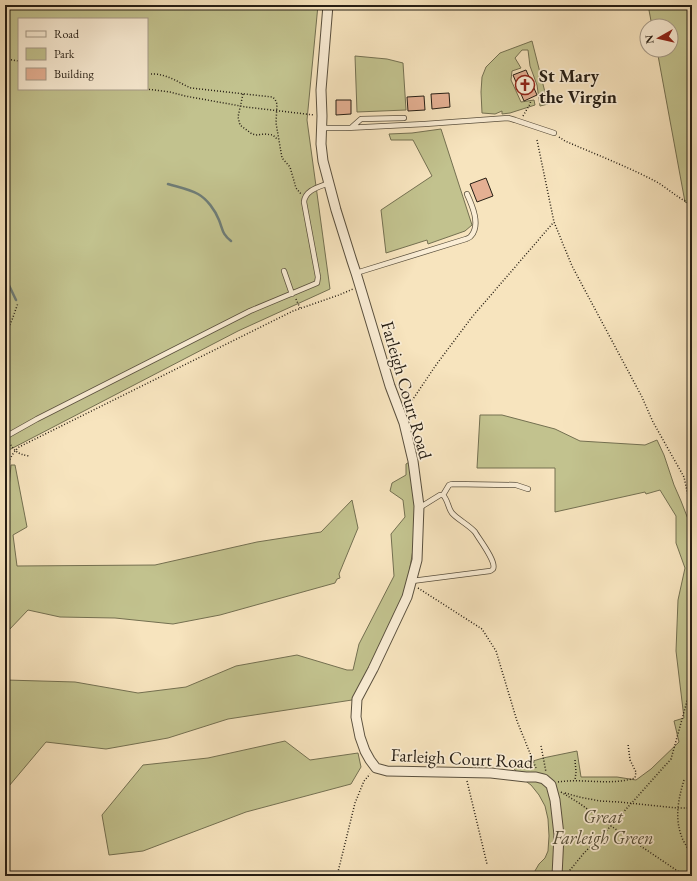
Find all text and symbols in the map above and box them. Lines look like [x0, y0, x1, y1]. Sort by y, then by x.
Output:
legend [18, 18, 148, 90]
north arrow [639, 18, 679, 58]
text: Road [54, 26, 80, 42]
text: N [642, 34, 657, 45]
text: Park [54, 46, 75, 62]
place label: St Mary the Virgin [539, 64, 617, 108]
text: Building [54, 66, 95, 82]
church icon: St Mary the Virgin [514, 74, 536, 96]
street label: Farleigh Court Road [376, 318, 438, 462]
street label: Farleigh Court Road [390, 743, 535, 773]
park label: Great Farleigh Green [552, 805, 653, 850]

